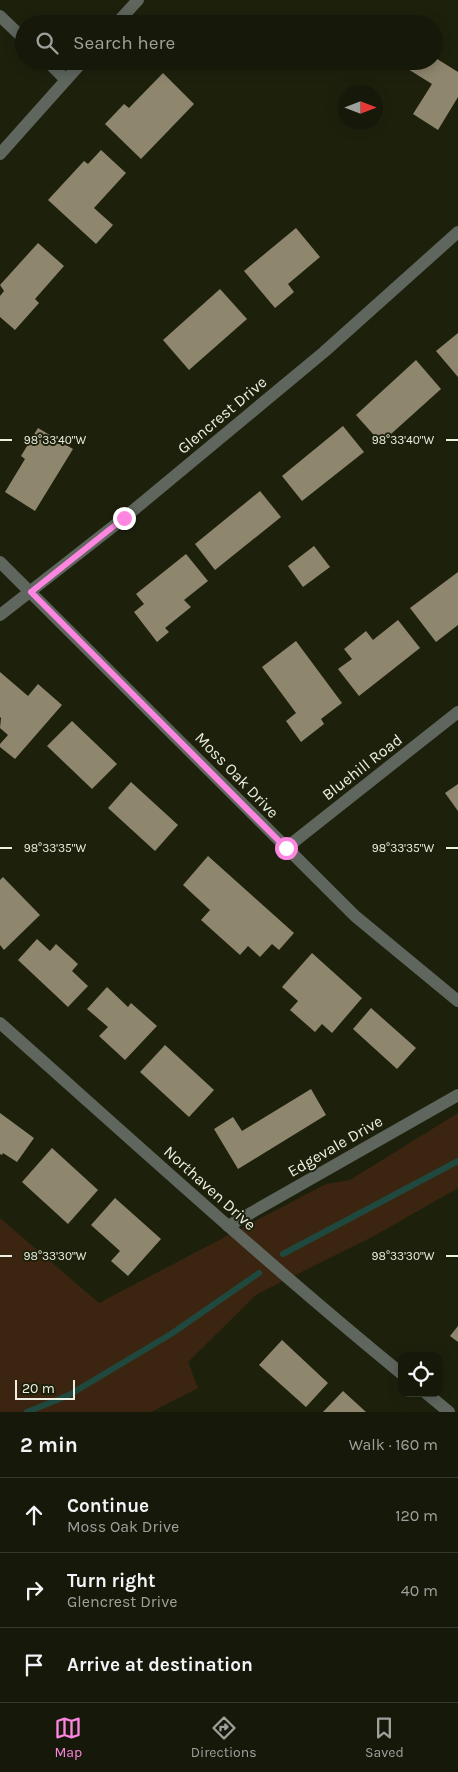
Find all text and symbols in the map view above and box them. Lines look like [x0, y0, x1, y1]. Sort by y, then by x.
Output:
search box [15, 15, 443, 70]
icon: search [33, 29, 61, 57]
text: Search here [73, 32, 175, 54]
north arrow [338, 85, 383, 130]
street label: Glencrest Drive [174, 372, 270, 458]
text: 98°33'40"W [24, 433, 86, 447]
text: 98°33'40"W [372, 433, 434, 447]
route end [113, 507, 136, 530]
street label: Moss Oak Drive [191, 728, 283, 822]
street label: Bluehill Road [318, 730, 406, 804]
route start [275, 837, 298, 860]
text: 98°33'35"W [24, 841, 86, 855]
text: 98°33'35"W [372, 841, 434, 855]
street label: Edgevale Drive [284, 1111, 386, 1181]
street label: Northaven Drive [160, 1142, 260, 1234]
text: 98°33'30"W [24, 1249, 87, 1263]
text: 98°33'30"W [372, 1249, 435, 1263]
map controls [398, 1352, 443, 1397]
button: locate [398, 1352, 443, 1397]
scale bar [15, 1377, 75, 1400]
text: 20 m [22, 1380, 55, 1397]
text: 2 min [20, 1433, 78, 1457]
text: Walk · 160 m [349, 1435, 438, 1454]
text: Continue [67, 1495, 149, 1517]
icon: ahead [20, 1501, 48, 1529]
text: 120 m [395, 1506, 438, 1525]
text: Moss Oak Drive [67, 1517, 179, 1536]
text: Turn right [67, 1570, 156, 1592]
icon: right [20, 1576, 48, 1604]
text: 40 m [401, 1581, 438, 1600]
text: Glencrest Drive [67, 1592, 178, 1611]
icon: arrive [20, 1651, 48, 1679]
text: Arrive at destination [67, 1654, 253, 1676]
tab: Map [54, 1714, 82, 1761]
tab: Directions [191, 1714, 257, 1761]
tab: Saved [365, 1714, 404, 1761]

